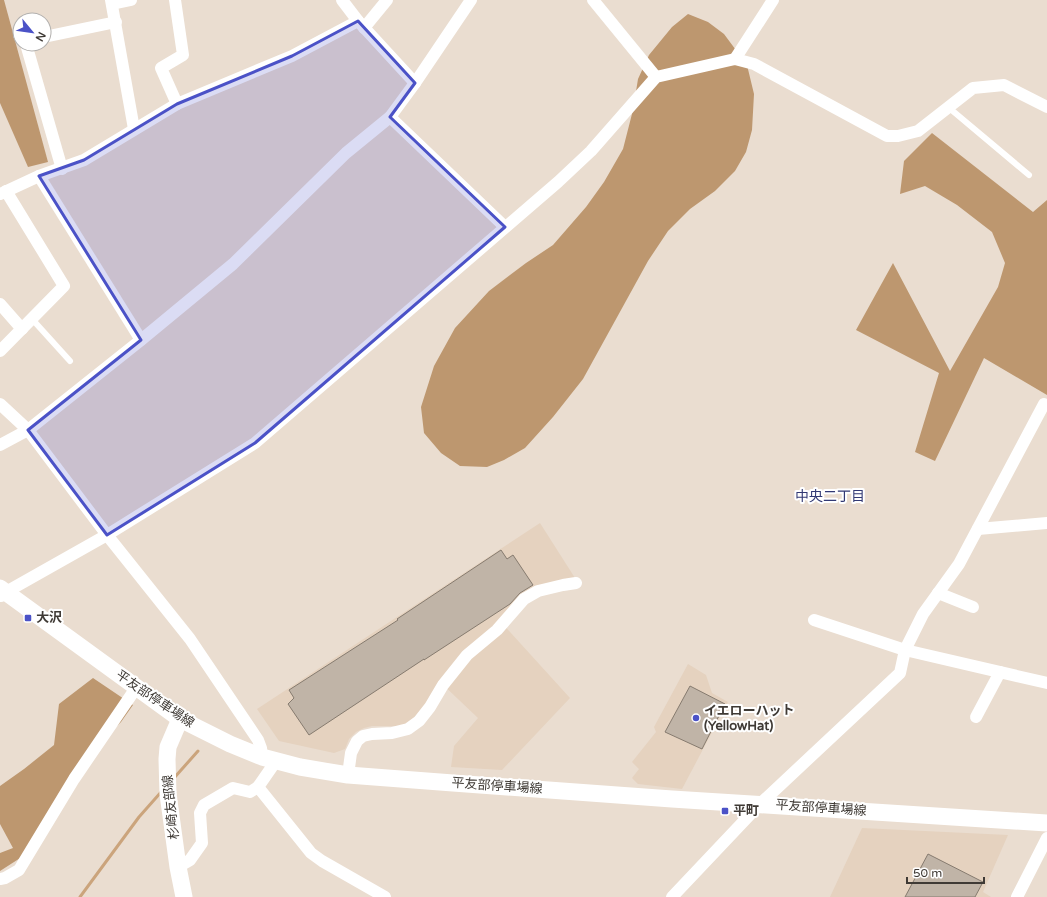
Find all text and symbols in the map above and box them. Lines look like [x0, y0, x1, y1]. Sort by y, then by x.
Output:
north arrow [12, 12, 52, 52]
text: N [32, 30, 48, 44]
district label: 中央二丁目 [795, 488, 865, 505]
place label: 大沢 [36, 610, 62, 626]
marker: 大沢 [23, 613, 33, 623]
street label: 平友部停車場線 [113, 667, 197, 731]
place label: イエローハット (YellowHat) [704, 703, 795, 734]
marker: イエローハット (YellowHat) [691, 713, 701, 723]
street label: 杉崎友部線 [160, 774, 182, 840]
street label: 平友部停車場線 [451, 775, 543, 797]
street label: 平友部停車場線 [775, 797, 867, 819]
place label: 平町 [733, 803, 759, 819]
marker: 平町 [720, 806, 730, 816]
scale bar [907, 859, 984, 885]
text: 50 m [913, 866, 942, 880]

